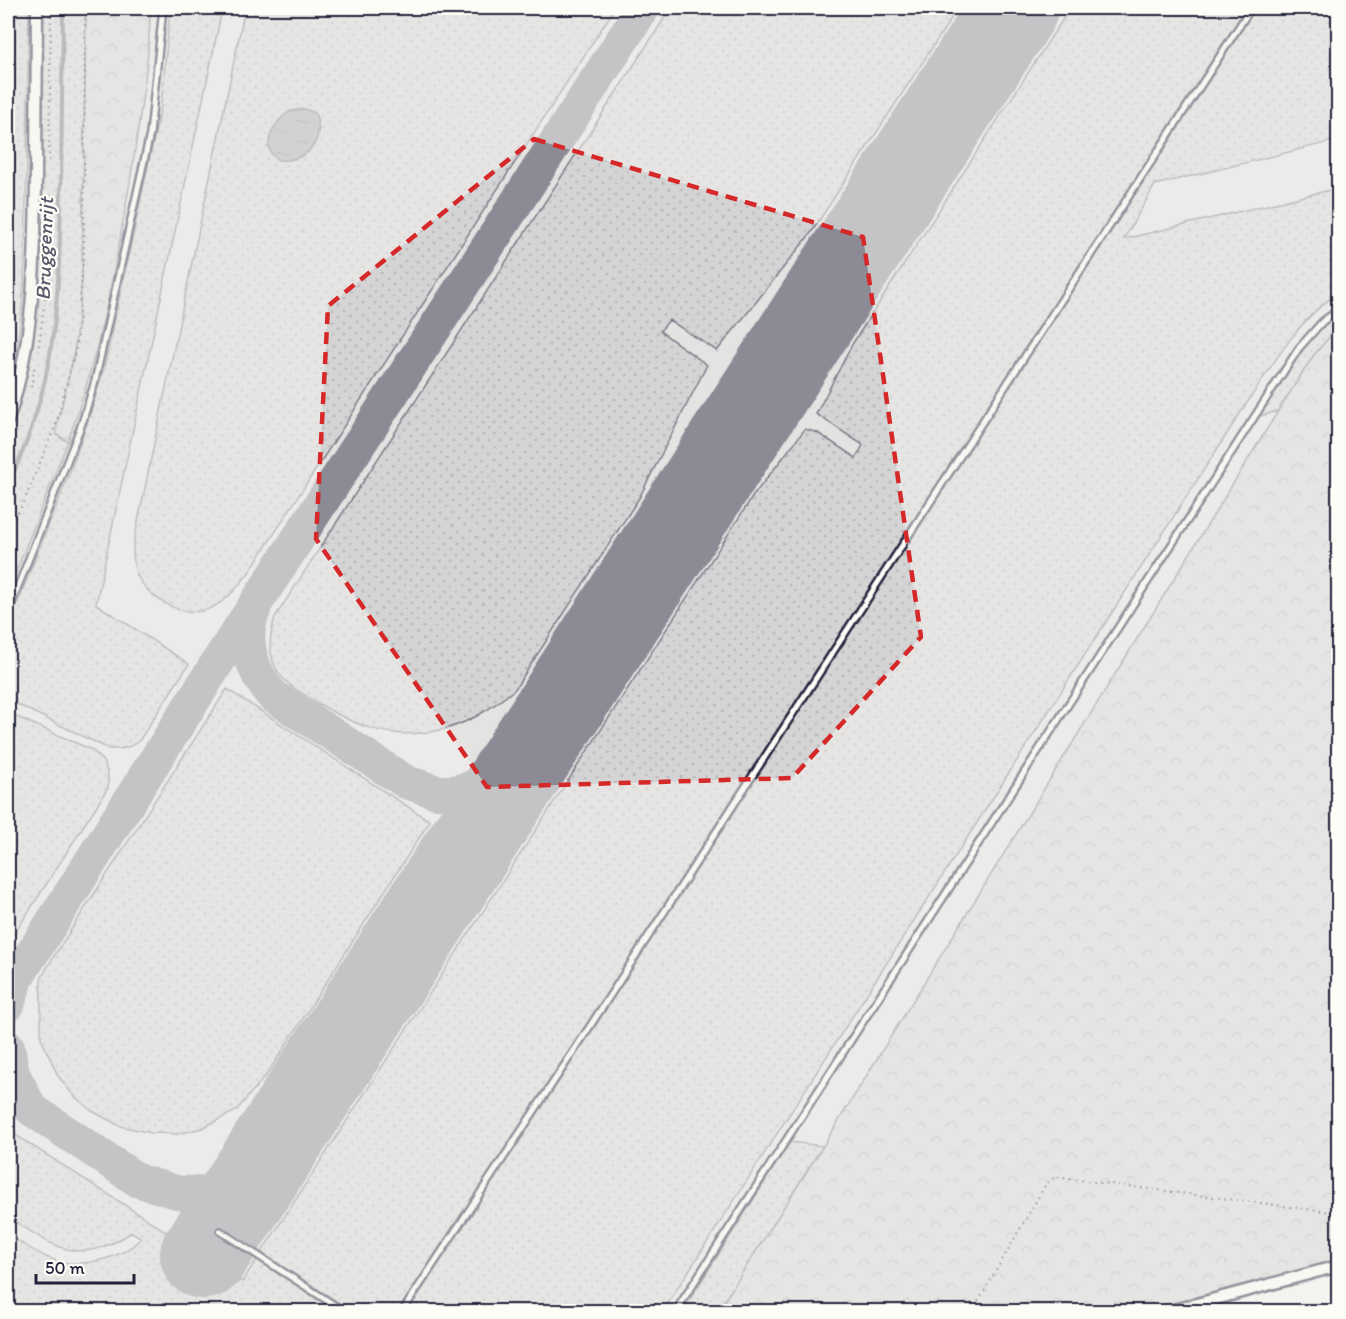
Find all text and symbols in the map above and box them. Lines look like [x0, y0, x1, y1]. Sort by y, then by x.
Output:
water label: Bruggenrijt [30, 195, 58, 301]
scale bar [36, 1247, 134, 1285]
text: 50 m [45, 1257, 85, 1279]

